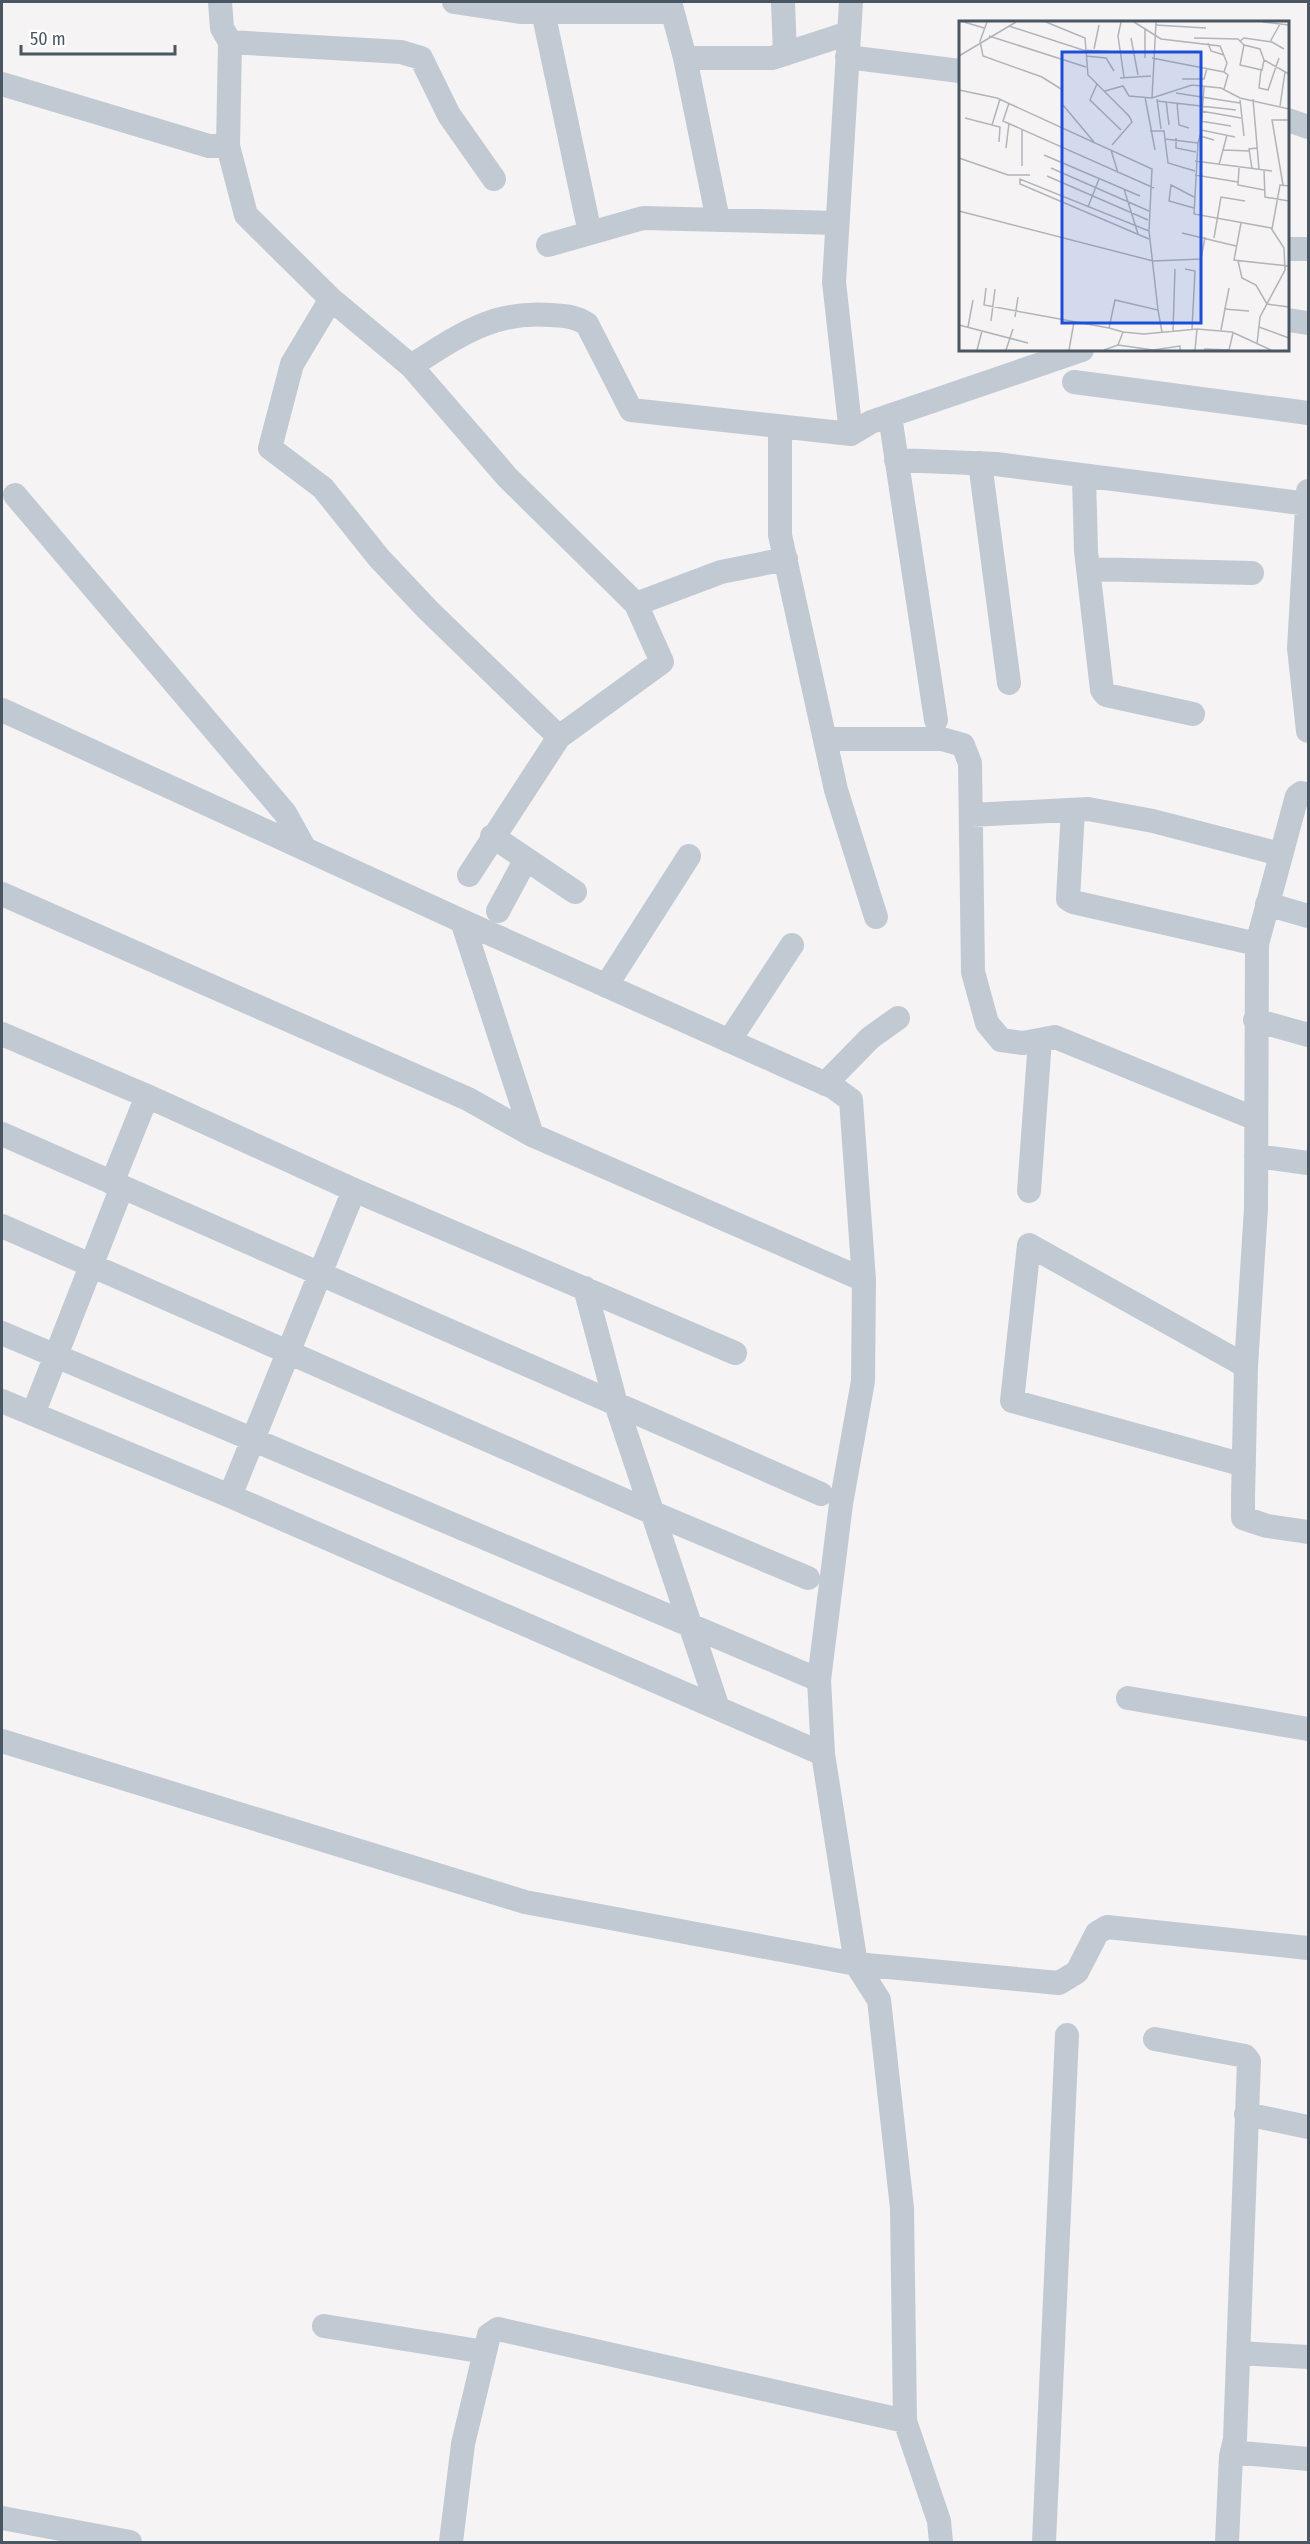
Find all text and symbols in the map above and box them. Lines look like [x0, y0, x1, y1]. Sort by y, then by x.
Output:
scale bar [21, 18, 176, 56]
inset map [959, 21, 1289, 351]
text: 50 m [30, 28, 66, 50]

